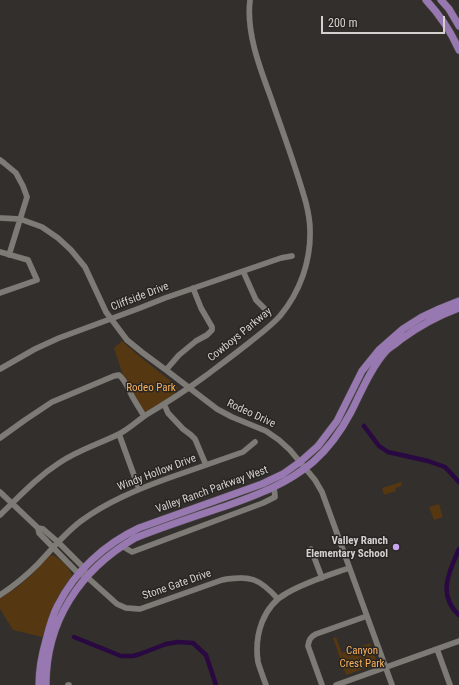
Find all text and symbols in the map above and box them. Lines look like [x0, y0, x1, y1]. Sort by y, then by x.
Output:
scale bar [323, 8, 447, 34]
text: 200 m [328, 16, 358, 30]
street label: Cliffside Drive [109, 280, 171, 314]
street label: Cowboys Parkway [205, 305, 275, 365]
park label: Rodeo Park [126, 381, 176, 395]
street label: Rodeo Drive [225, 397, 277, 431]
street label: Windy Hollow Drive [116, 452, 198, 494]
street label: Valley Ranch Parkway West [154, 464, 270, 516]
place label: Valley Ranch Elementary School [306, 534, 388, 560]
marker: Valley Ranch Elementary School [391, 542, 401, 552]
street label: Stone Gate Drive [141, 567, 213, 603]
park label: Canyon Crest Park [339, 644, 385, 670]

